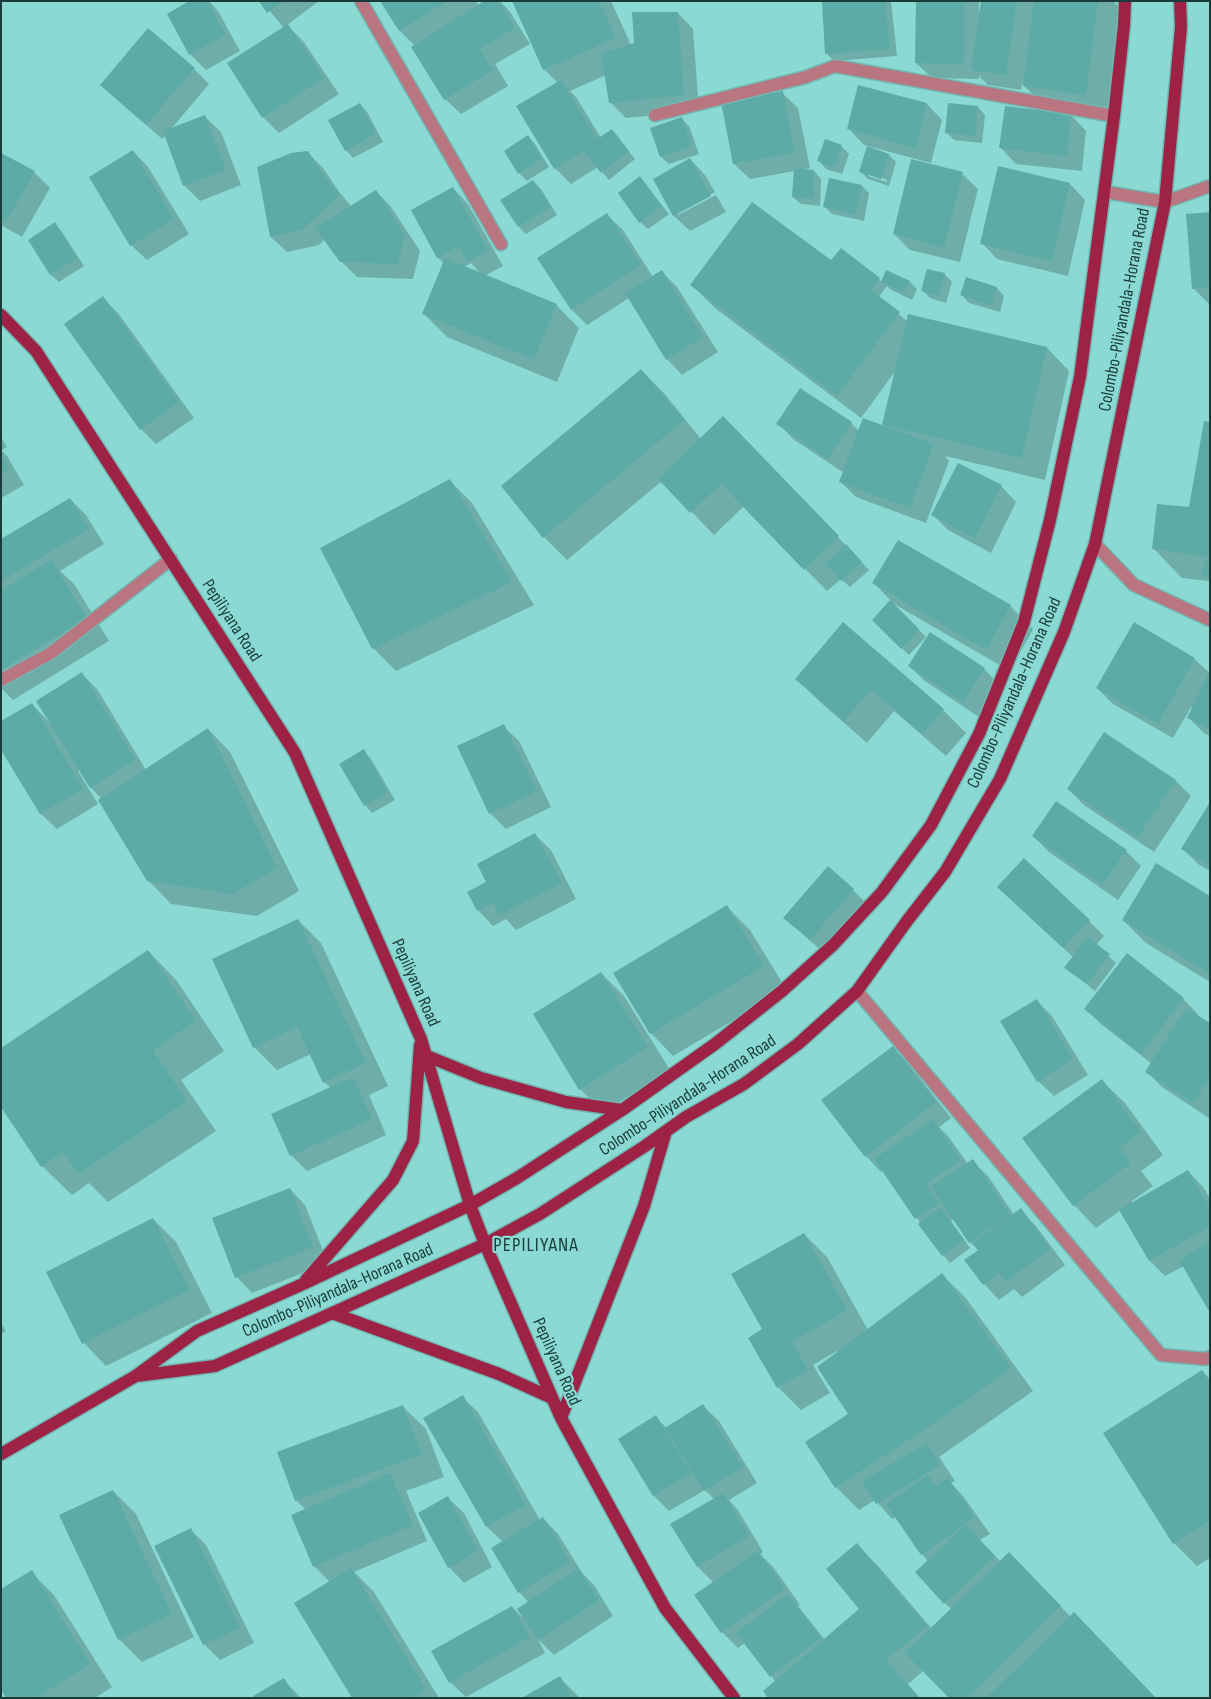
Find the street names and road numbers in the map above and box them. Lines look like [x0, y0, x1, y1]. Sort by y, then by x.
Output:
street label: Colombo-Piliyandala-Horana Road [1095, 207, 1155, 413]
street label: Pepiliyana Road [196, 576, 266, 666]
street label: Colombo-Piliyandala-Horana Road [963, 594, 1067, 792]
street label: Pepiliyana Road [386, 936, 444, 1030]
street label: Colombo-Piliyandala-Horana Road [596, 1031, 780, 1161]
street label: Colombo-Piliyandala-Horana Road [239, 1239, 437, 1343]
street label: Pepiliyana Road [527, 1315, 585, 1409]

